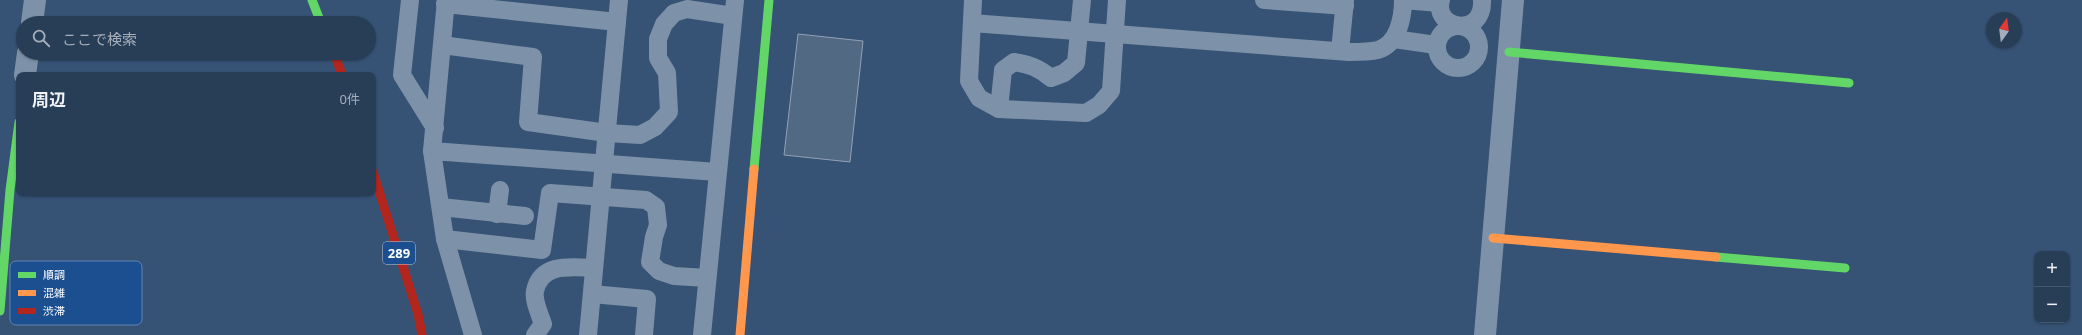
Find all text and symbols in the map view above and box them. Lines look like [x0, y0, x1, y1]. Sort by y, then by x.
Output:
north arrow [1986, 12, 2022, 48]
search box [16, 16, 376, 60]
icon: search [30, 27, 52, 49]
text: ここで検索 [62, 29, 137, 49]
text: 周辺 [32, 88, 66, 111]
text: 0件 [340, 90, 360, 108]
road number: 289 [383, 242, 415, 264]
map controls [2034, 251, 2070, 323]
button: + [2034, 251, 2070, 287]
legend [10, 261, 142, 325]
text: 順調 [43, 267, 65, 282]
text: 混雑 [43, 285, 65, 300]
button: − [2034, 287, 2070, 323]
text: 渋滞 [43, 303, 65, 318]

